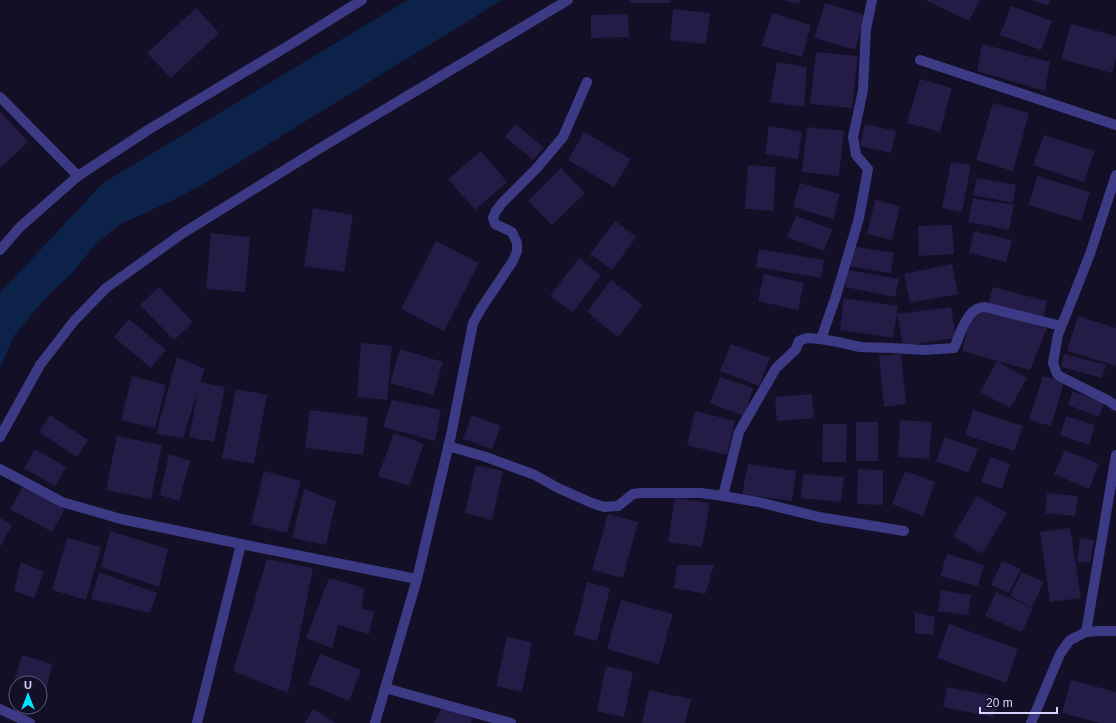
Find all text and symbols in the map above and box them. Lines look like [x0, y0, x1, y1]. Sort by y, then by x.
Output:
north arrow [8, 675, 48, 715]
text: U [24, 679, 32, 691]
scale bar [980, 689, 1057, 715]
text: 20 m [986, 696, 1013, 710]

